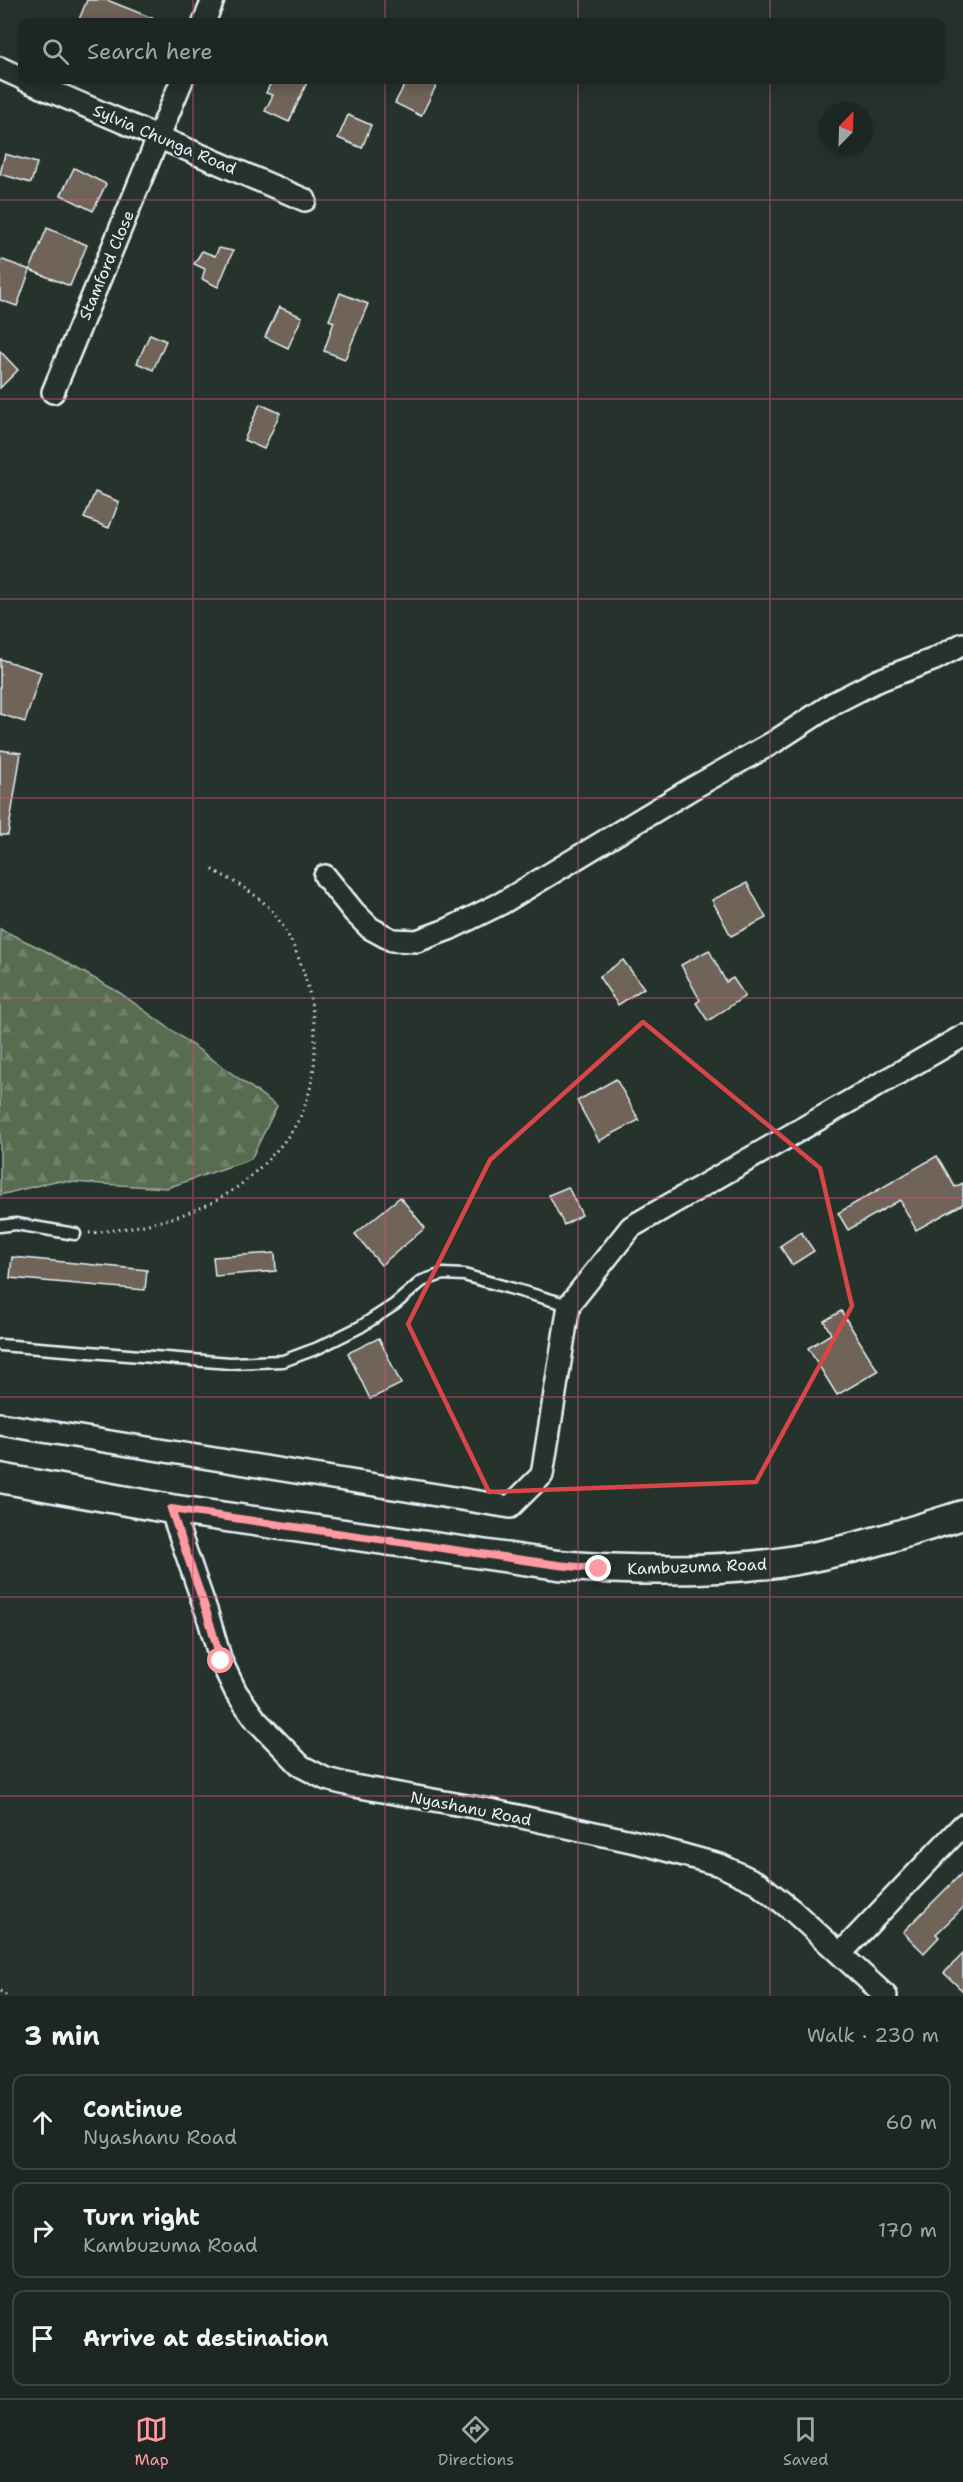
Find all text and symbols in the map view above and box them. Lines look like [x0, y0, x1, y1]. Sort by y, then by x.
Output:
search box [18, 18, 945, 84]
icon: search [39, 35, 72, 68]
text: Search here [87, 37, 213, 66]
street label: Sylvia Chunga Road [90, 100, 240, 179]
north arrow [819, 102, 873, 156]
street label: Stamford Close [74, 207, 139, 323]
street label: Kambuzuma Road [627, 1554, 767, 1579]
route end [585, 1555, 611, 1581]
route start [207, 1647, 233, 1673]
street label: Nyashanu Road [409, 1786, 533, 1831]
text: 3 min [24, 2018, 100, 2053]
text: Walk · 230 m [807, 2022, 939, 2048]
text: Continue [83, 2095, 183, 2124]
icon: ahead [26, 2106, 59, 2139]
text: 60 m [885, 2109, 937, 2135]
text: Nyashanu Road [83, 2124, 237, 2150]
text: Turn right [83, 2203, 200, 2232]
icon: right [26, 2214, 59, 2247]
text: 170 m [878, 2217, 937, 2243]
text: Kambuzuma Road [83, 2232, 258, 2258]
icon: arrive [26, 2322, 59, 2355]
text: Arrive at destination [83, 2324, 329, 2353]
tab: Map [135, 2413, 169, 2470]
tab: Directions [438, 2413, 514, 2470]
tab: Saved [783, 2413, 829, 2470]

